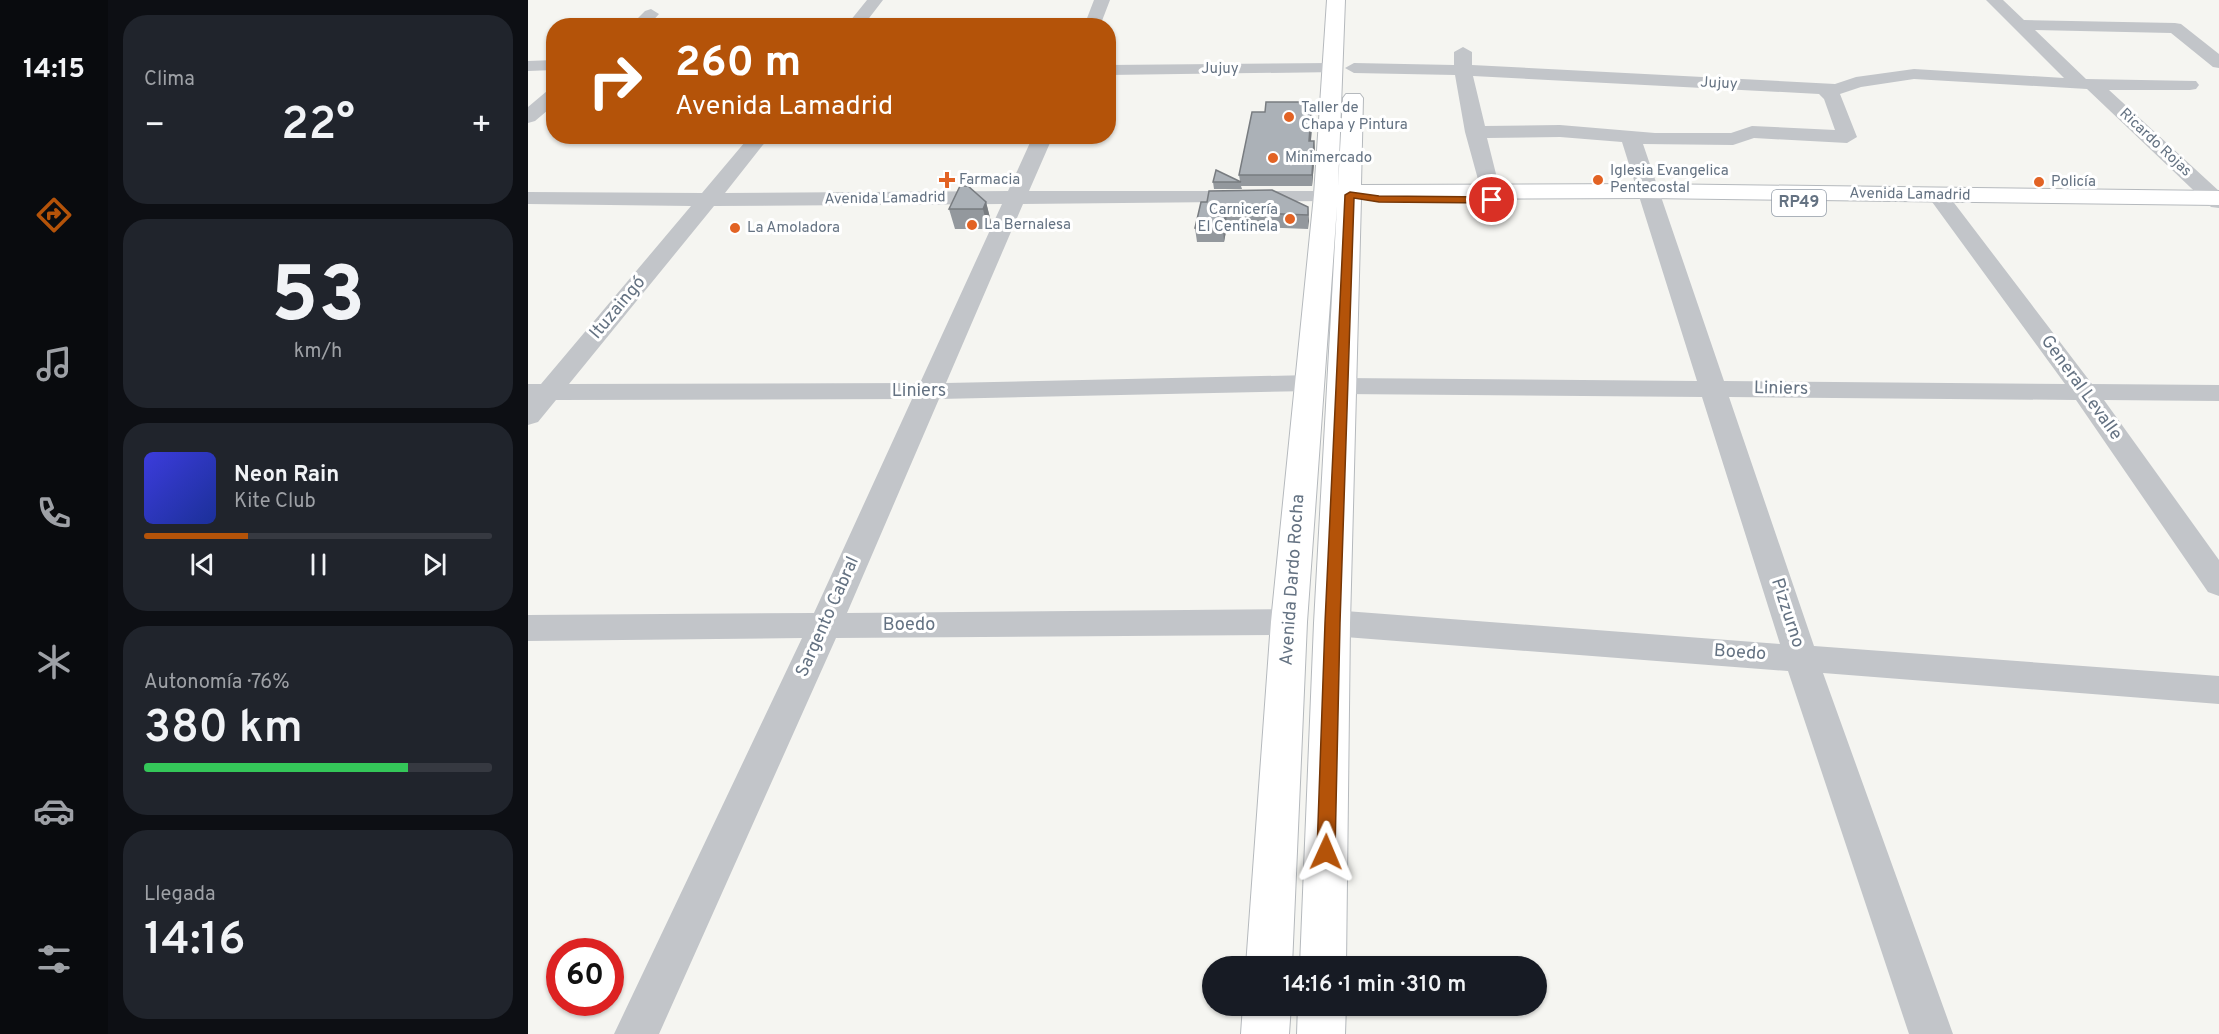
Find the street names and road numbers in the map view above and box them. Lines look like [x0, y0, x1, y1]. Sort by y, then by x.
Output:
street label: Jujuy [1201, 60, 1239, 79]
street label: Jujuy [1700, 74, 1738, 94]
street label: Ricardo Rojas [2115, 105, 2195, 181]
street label: Avenida Lamadrid [1849, 184, 1971, 206]
street label: Avenida Lamadrid [824, 188, 946, 210]
road number: RP49 [1772, 190, 1826, 216]
street label: Ituzaingó [585, 272, 651, 344]
street label: General Levalle [2035, 331, 2127, 445]
street label: Liniers [1754, 377, 1808, 401]
street label: Liniers [892, 380, 946, 403]
street label: Avenida Dardo Rocha [1276, 493, 1310, 667]
street label: Sargento Cabral [791, 553, 865, 681]
street label: Pizzurno [1765, 575, 1809, 651]
street label: Boedo [883, 614, 935, 637]
street label: Boedo [1713, 640, 1767, 666]

